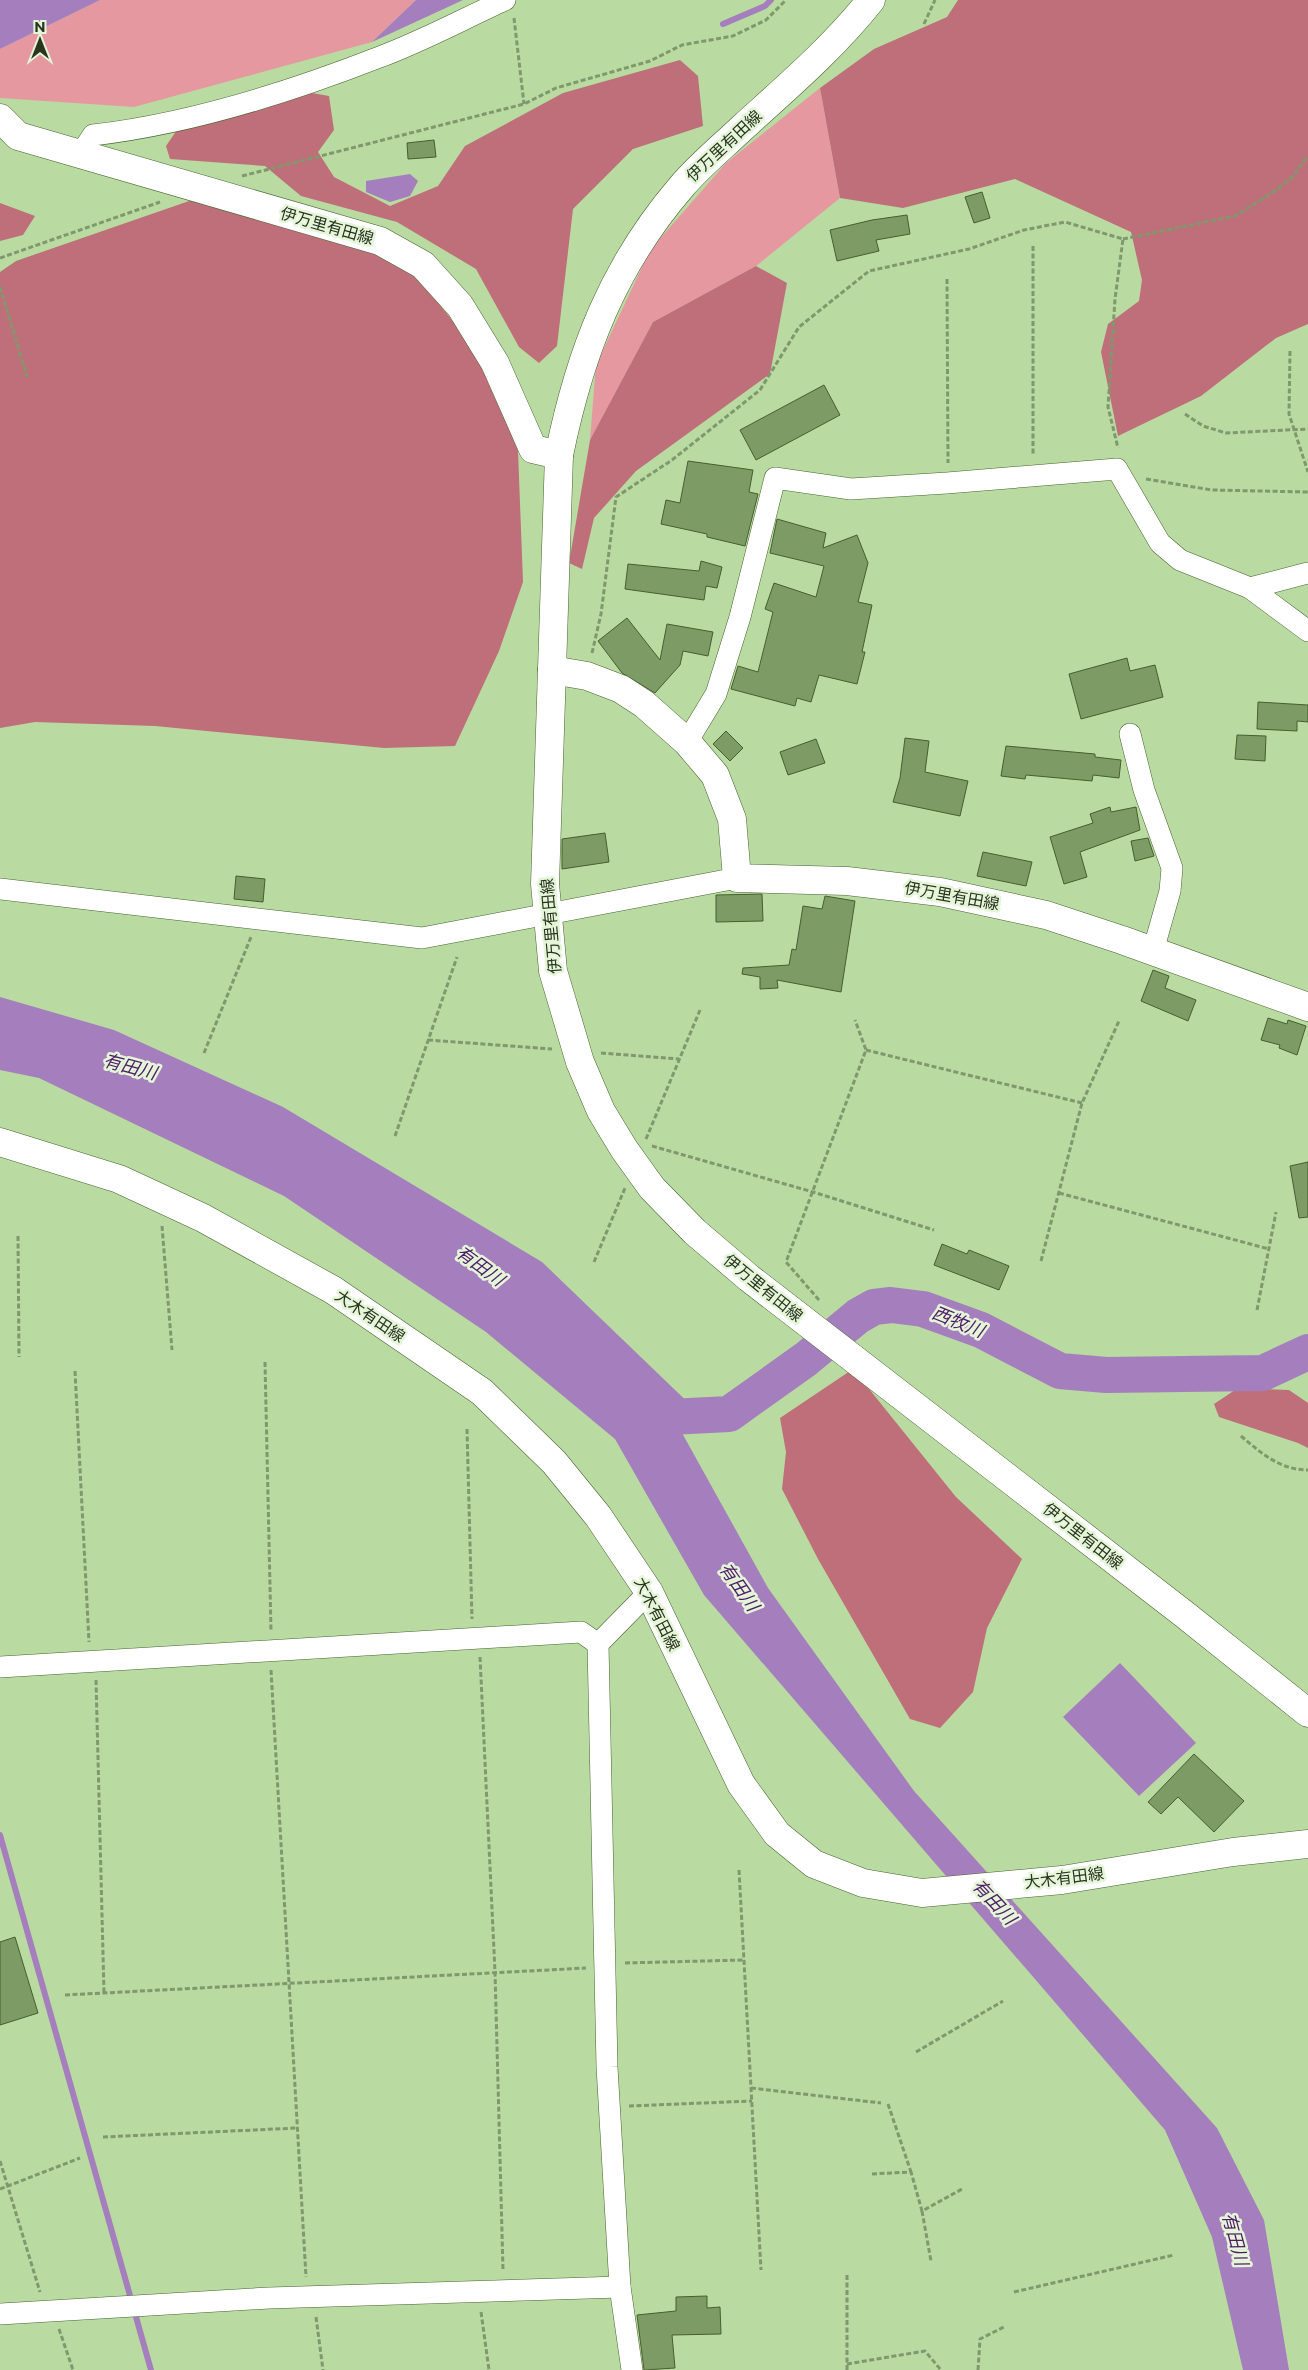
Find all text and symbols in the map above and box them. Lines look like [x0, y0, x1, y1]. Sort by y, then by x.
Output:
north arrow [15, 15, 65, 65]
text: N [34, 18, 46, 36]
street label: 伊万里有田線 [682, 106, 766, 186]
street label: 伊万里有田線 [278, 204, 376, 248]
street label: 伊万里有田線 [537, 877, 565, 975]
street label: 伊万里有田線 [903, 878, 1001, 914]
water label: 有田川 [101, 1049, 161, 1085]
water label: 有田川 [452, 1241, 510, 1292]
street label: 伊万里有田線 [720, 1250, 806, 1326]
street label: 大木有田線 [332, 1286, 408, 1346]
water label: 西牧川 [929, 1302, 989, 1343]
street label: 伊万里有田線 [1039, 1499, 1127, 1573]
water label: 有田川 [715, 1559, 765, 1617]
street label: 大木有田線 [630, 1574, 684, 1654]
street label: 大木有田線 [1023, 1864, 1105, 1892]
water label: 有田川 [968, 1875, 1022, 1931]
water label: 有田川 [1217, 2210, 1253, 2270]

